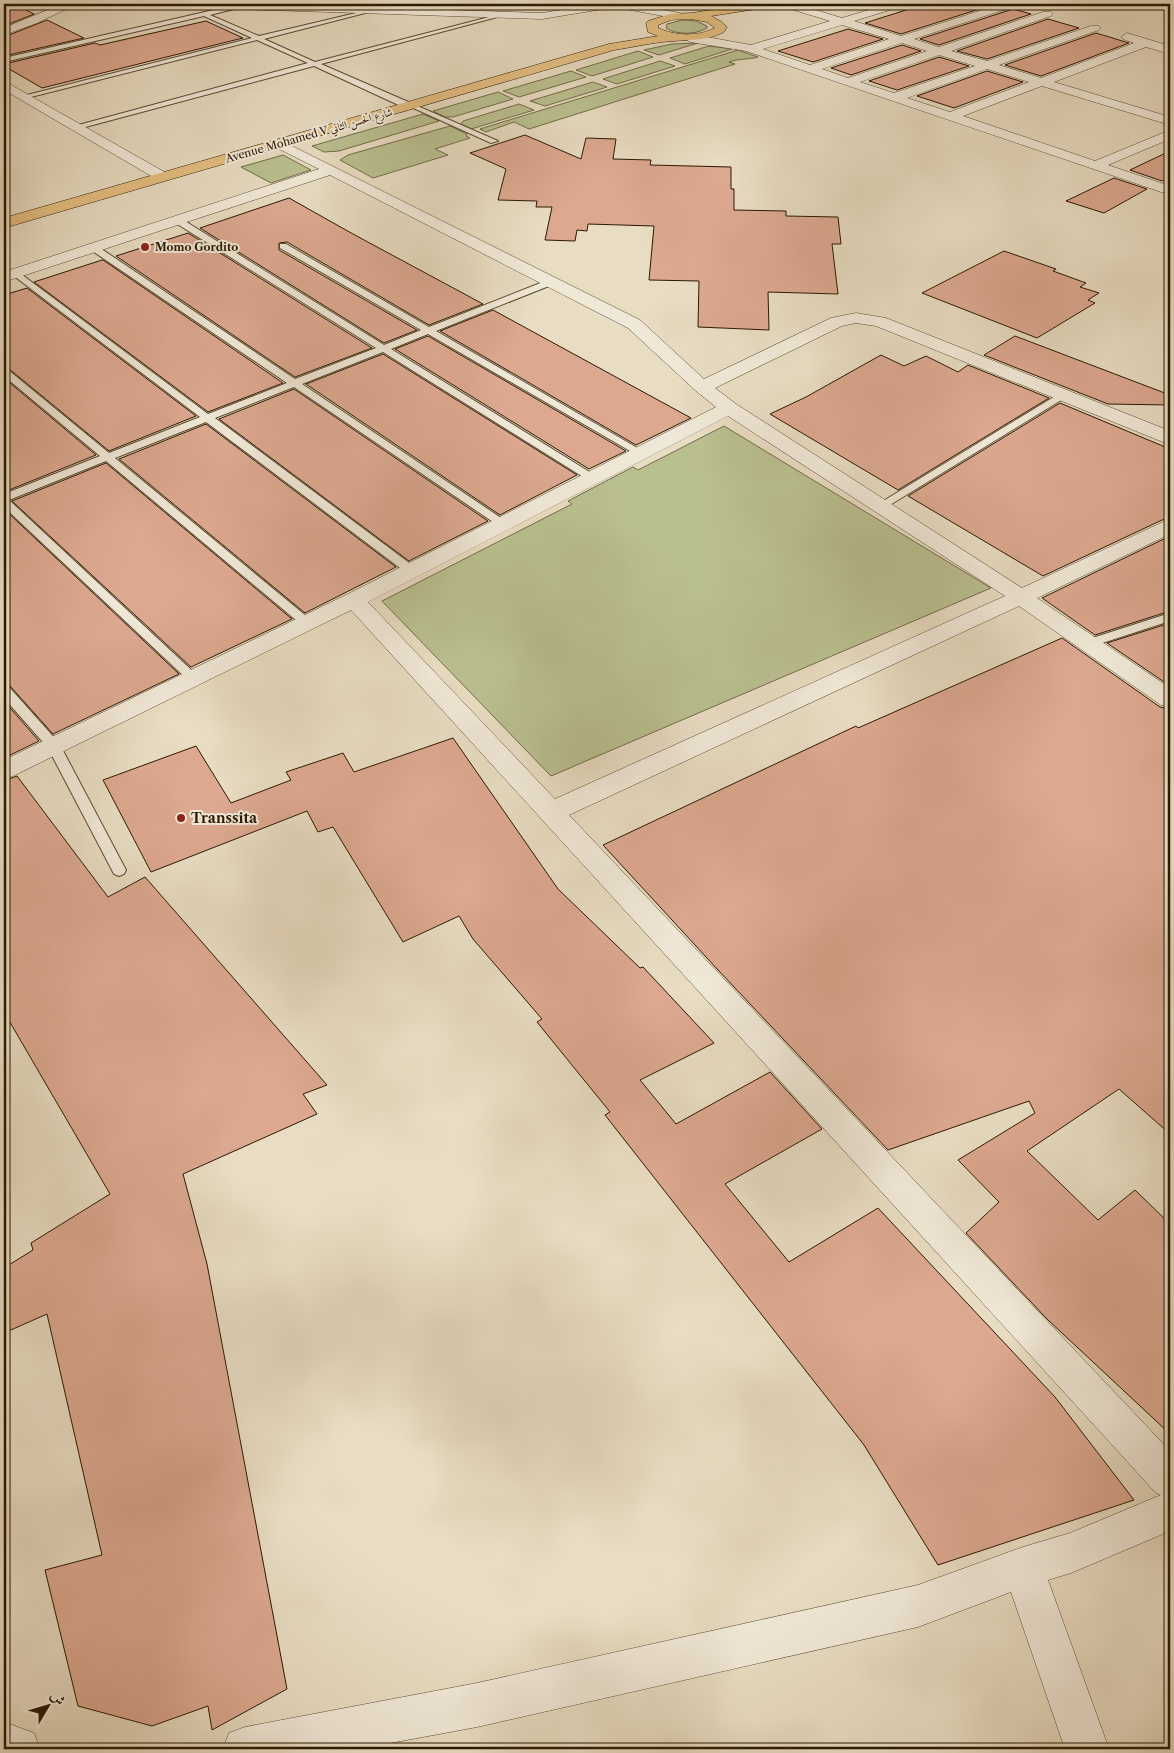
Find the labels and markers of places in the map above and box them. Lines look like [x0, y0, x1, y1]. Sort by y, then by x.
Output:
place label: Momo Gordito [155, 240, 238, 254]
marker: Momo Gordito [139, 241, 151, 253]
place label: Transsita [191, 809, 258, 827]
marker: Transsita [175, 812, 187, 824]

